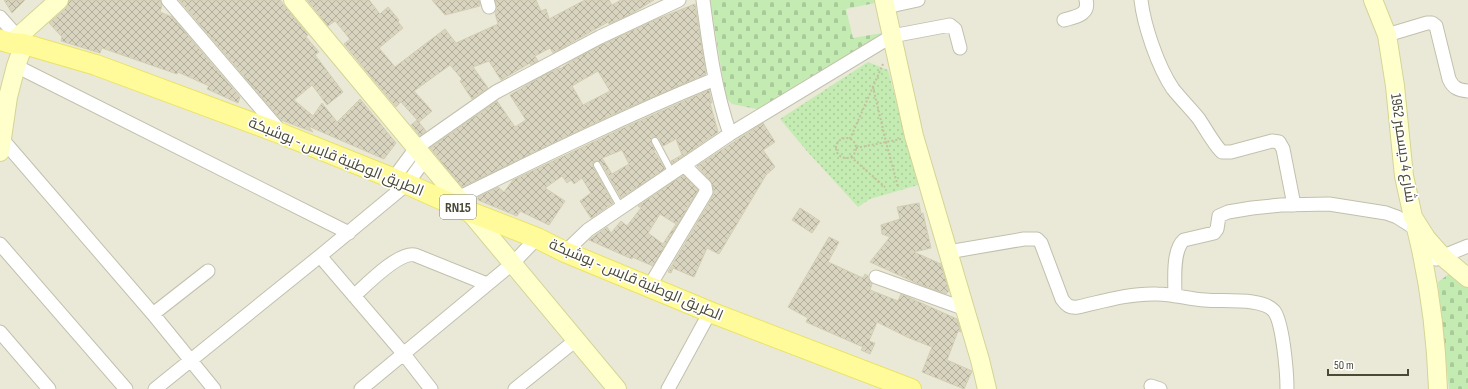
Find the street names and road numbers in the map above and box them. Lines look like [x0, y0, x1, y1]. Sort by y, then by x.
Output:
street label: شارع 4 ديسمبر 1952 [1385, 92, 1420, 204]
street label: الطريق الوطنية قابس - بوشبكة [246, 113, 426, 201]
road number: RN15 [440, 195, 476, 219]
street label: الطريق الوطنية قابس - بوشبكة [546, 235, 726, 325]

